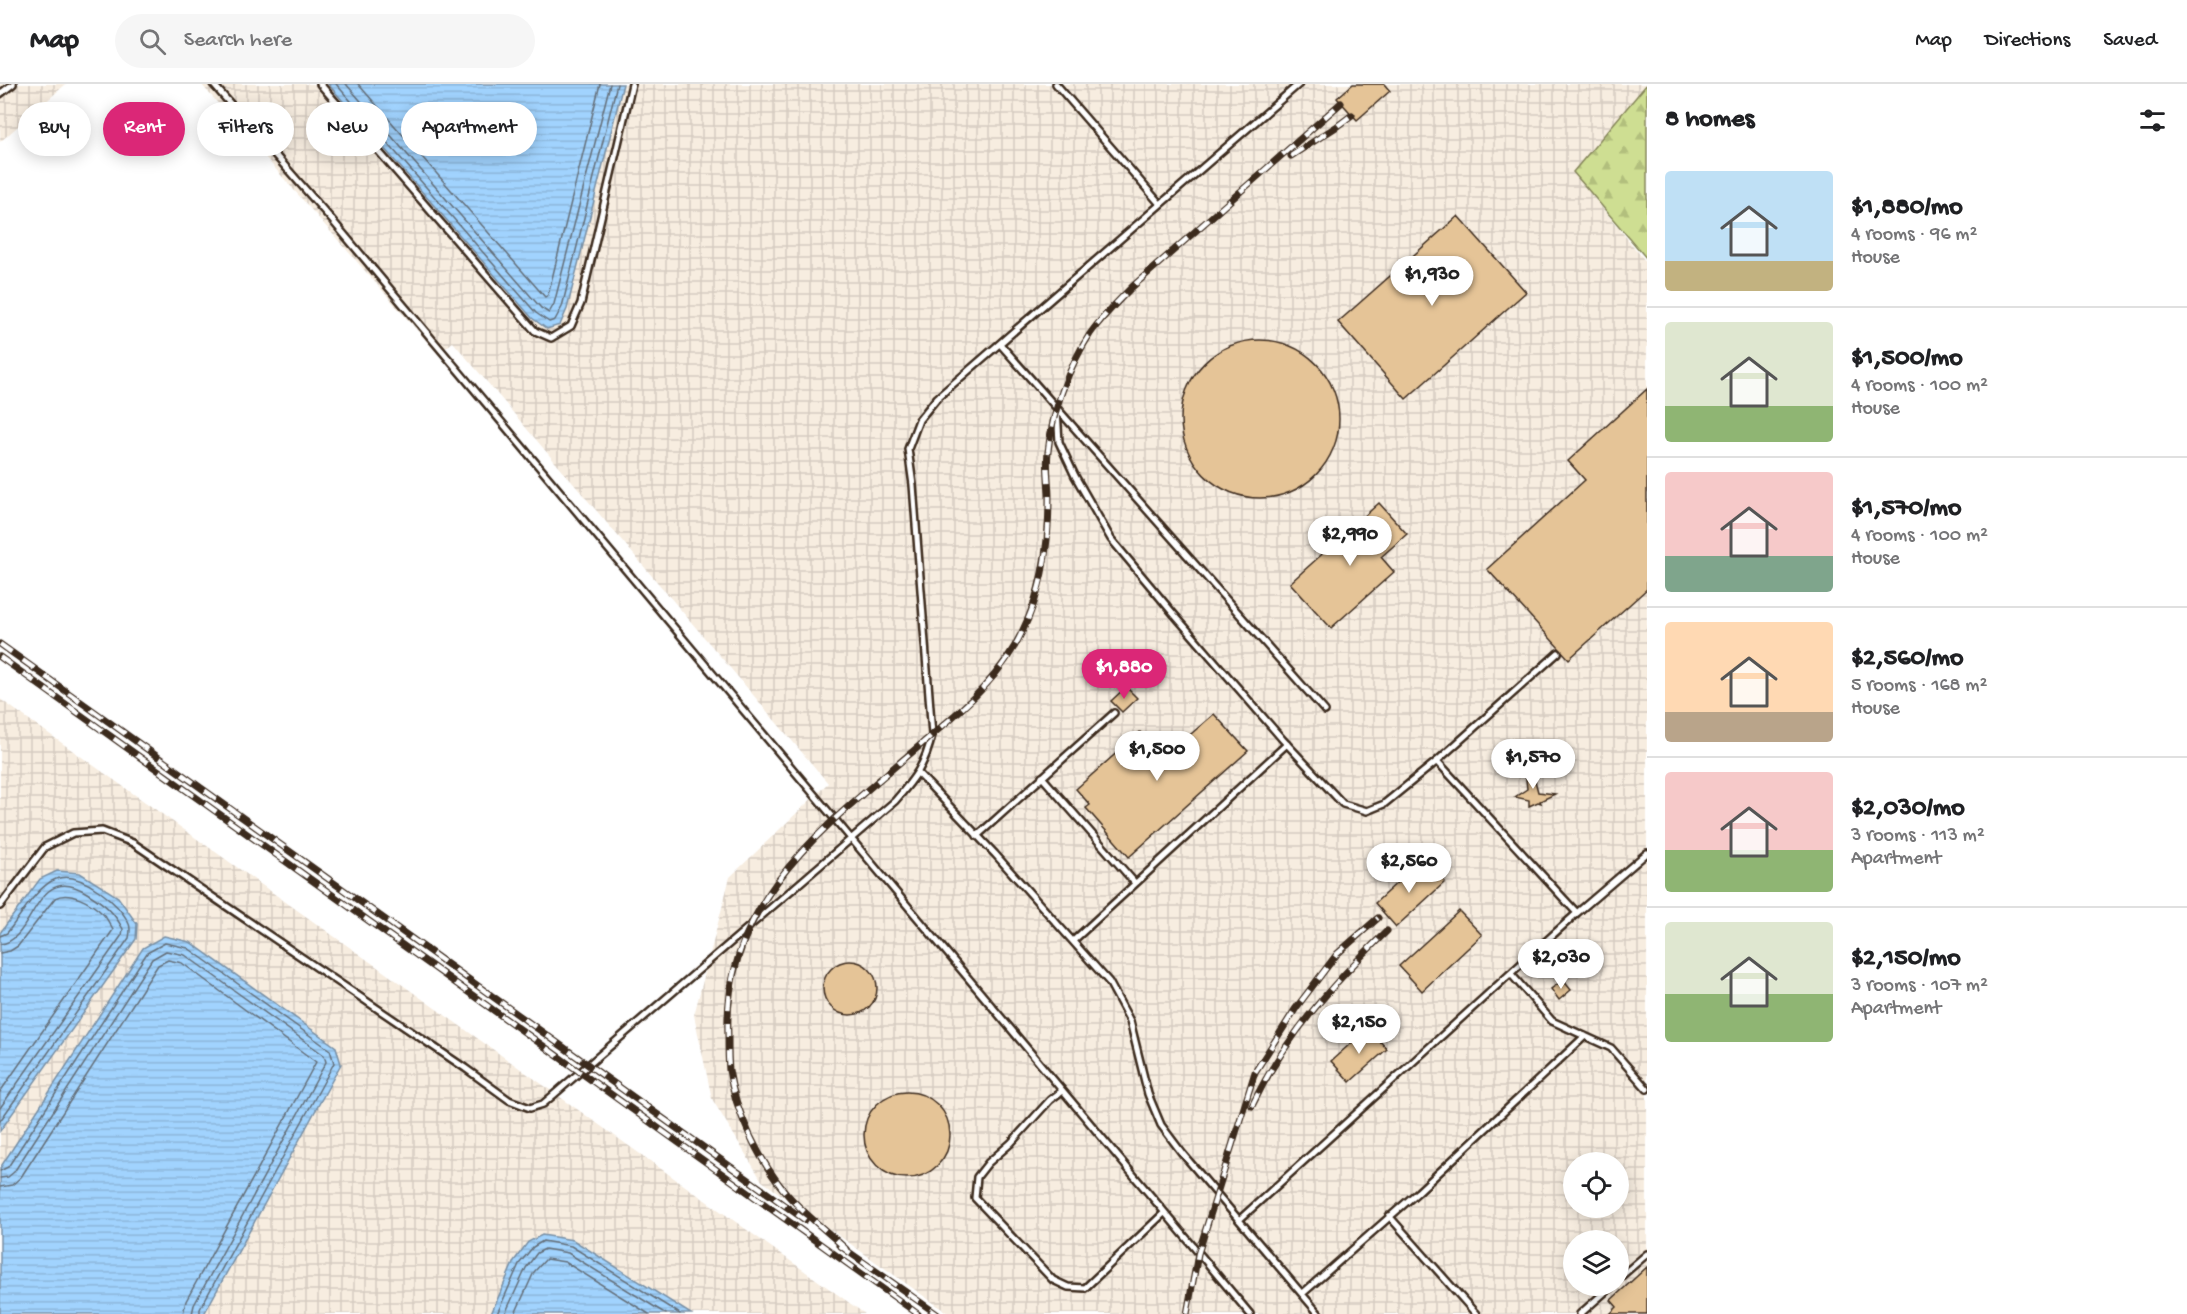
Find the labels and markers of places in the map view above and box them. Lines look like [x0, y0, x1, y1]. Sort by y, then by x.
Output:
pin: $1,930 [1383, 256, 1481, 307]
pin: $2,990 [1301, 516, 1399, 567]
pin: $1,880 [1075, 649, 1173, 700]
pin: $1,500 [1108, 731, 1206, 782]
pin: $1,570 [1484, 739, 1582, 790]
pin: $2,560 [1360, 843, 1458, 894]
pin: $2,030 [1512, 939, 1610, 990]
pin: $2,150 [1310, 1004, 1408, 1055]

